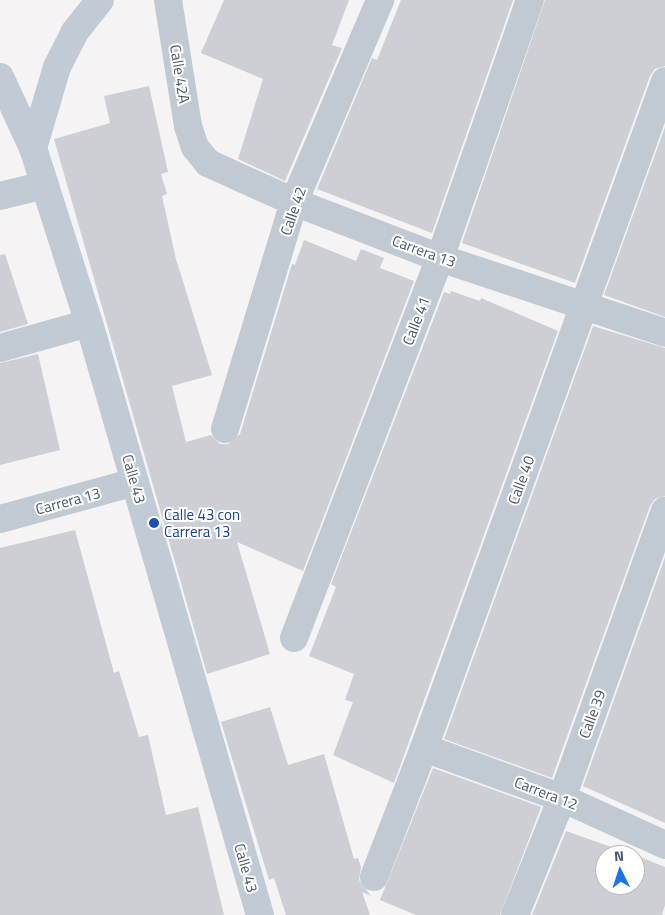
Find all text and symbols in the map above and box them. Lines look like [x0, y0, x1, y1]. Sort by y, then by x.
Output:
street label: Calle 42A [166, 43, 194, 105]
street label: Calle 42 [276, 184, 310, 238]
street label: Carrera 13 [390, 231, 458, 271]
street label: Calle 41 [399, 294, 433, 348]
street label: Calle 43 [118, 452, 150, 506]
street label: Calle 40 [504, 453, 538, 507]
street label: Carrera 13 [34, 484, 102, 518]
place label: Calle 43 con Carrera 13 [164, 505, 240, 540]
marker: Calle 43 con Carrera 13 [148, 517, 160, 529]
street label: Calle 39 [575, 687, 609, 741]
street label: Carrera 12 [512, 773, 580, 813]
street label: Calle 43 [230, 841, 262, 895]
north arrow [595, 845, 645, 895]
text: N [613, 845, 625, 866]

